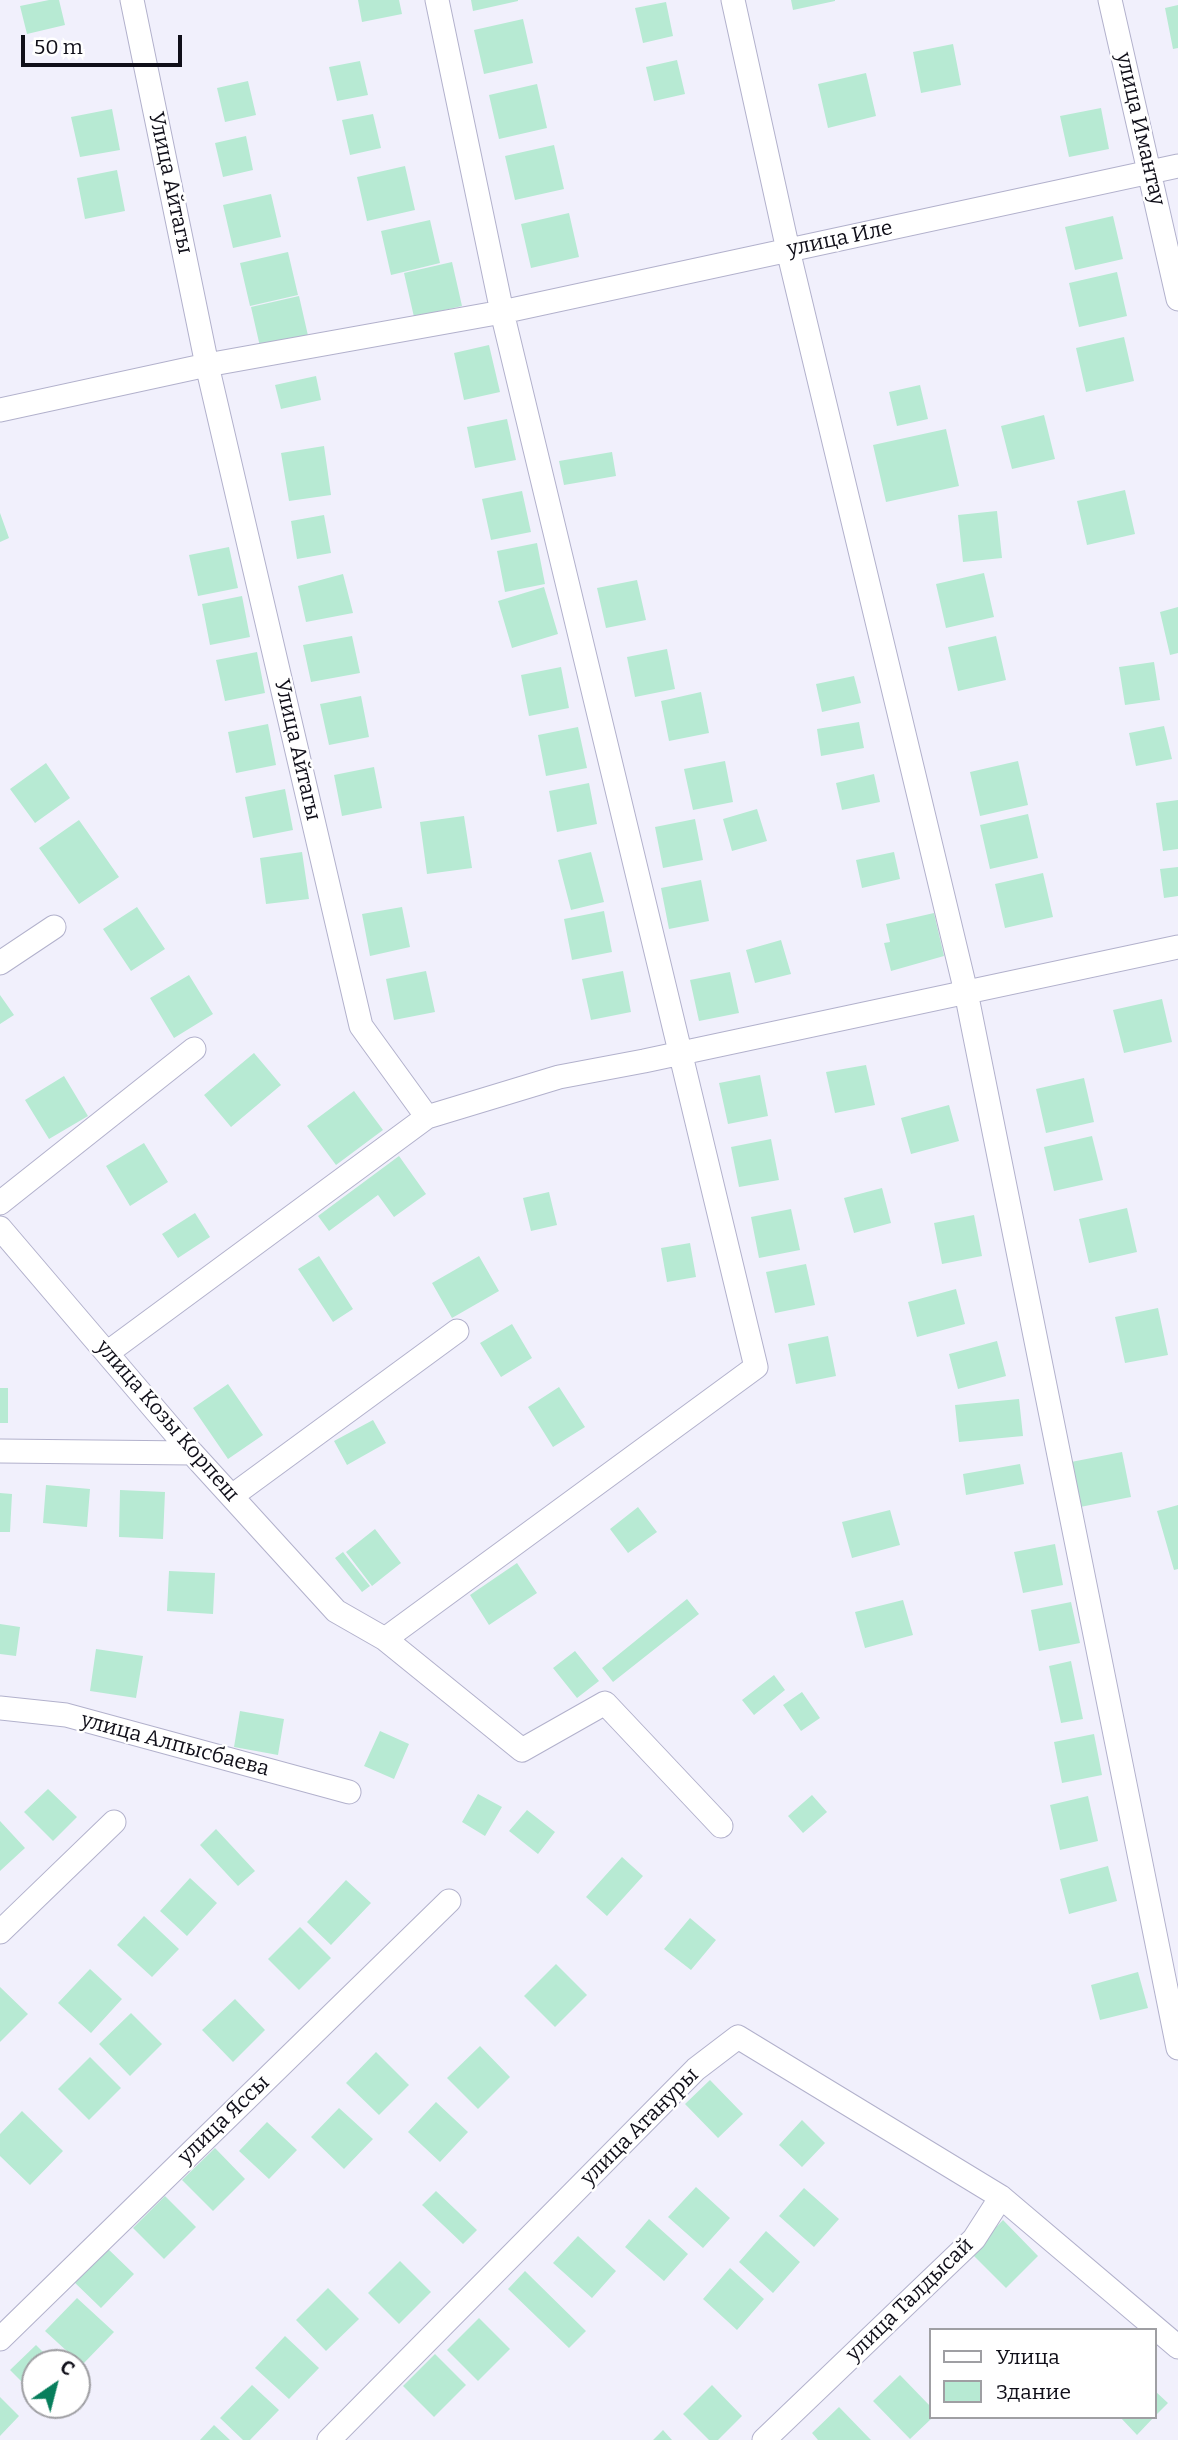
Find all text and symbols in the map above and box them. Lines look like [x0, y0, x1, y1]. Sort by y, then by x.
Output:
scale bar [24, 21, 186, 65]
text: 50 m [34, 34, 83, 60]
street label: улица Имантау [1110, 50, 1170, 208]
street label: Улица Айтагы [143, 110, 197, 256]
street label: улица Иле [785, 216, 895, 262]
street label: Улица Айтагы [268, 677, 326, 823]
street label: улица Козы Корпеш [90, 1335, 244, 1507]
street label: улица Алпысбаева [78, 1708, 272, 1782]
street label: улица Атануры [576, 2063, 704, 2191]
street label: улица Яссы [173, 2070, 275, 2170]
street label: улица Талдысай [841, 2233, 979, 2367]
legend [930, 2328, 1157, 2419]
text: Улица [996, 2344, 1060, 2370]
north arrow [21, 2349, 91, 2419]
text: С [56, 2355, 79, 2381]
text: Здание [996, 2379, 1071, 2405]

